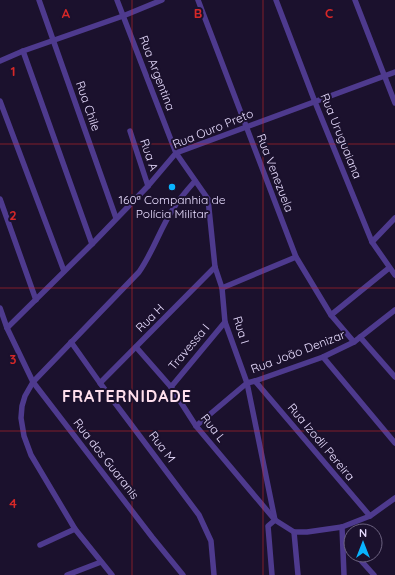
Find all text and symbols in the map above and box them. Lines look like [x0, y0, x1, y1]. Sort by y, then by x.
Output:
text: A [62, 5, 71, 21]
text: B [194, 5, 202, 21]
text: C [325, 5, 333, 21]
street label: Rua Argentina [136, 33, 179, 113]
text: 1 [10, 63, 16, 79]
street label: Rua Chile [73, 79, 104, 133]
street label: Rua Uruguaiana [318, 91, 365, 181]
street label: Rua Ouro Preto [170, 106, 255, 152]
street label: Rua Venezuela [254, 131, 297, 214]
street label: Rua A [137, 137, 162, 173]
marker: 160ª Companhia de Polícia Militar [167, 182, 177, 192]
place label: 160ª Companhia de Polícia Militar [118, 192, 226, 221]
text: 2 [9, 207, 17, 223]
street label: Rua H [132, 300, 167, 335]
street label: Rua I [230, 314, 253, 346]
street label: Travessa I [165, 320, 212, 373]
street label: Rua João Denizar [249, 327, 347, 376]
text: 3 [10, 351, 17, 367]
district label: FRATERNIDADE [62, 386, 192, 406]
street label: Rua Izodil Pereira [285, 400, 358, 483]
street label: Rua L [198, 411, 229, 445]
street label: Rua dos Guaranis [70, 415, 143, 502]
street label: Rua M [146, 428, 179, 465]
text: 4 [9, 495, 17, 511]
north arrow [343, 523, 383, 563]
text: N [359, 526, 367, 540]

